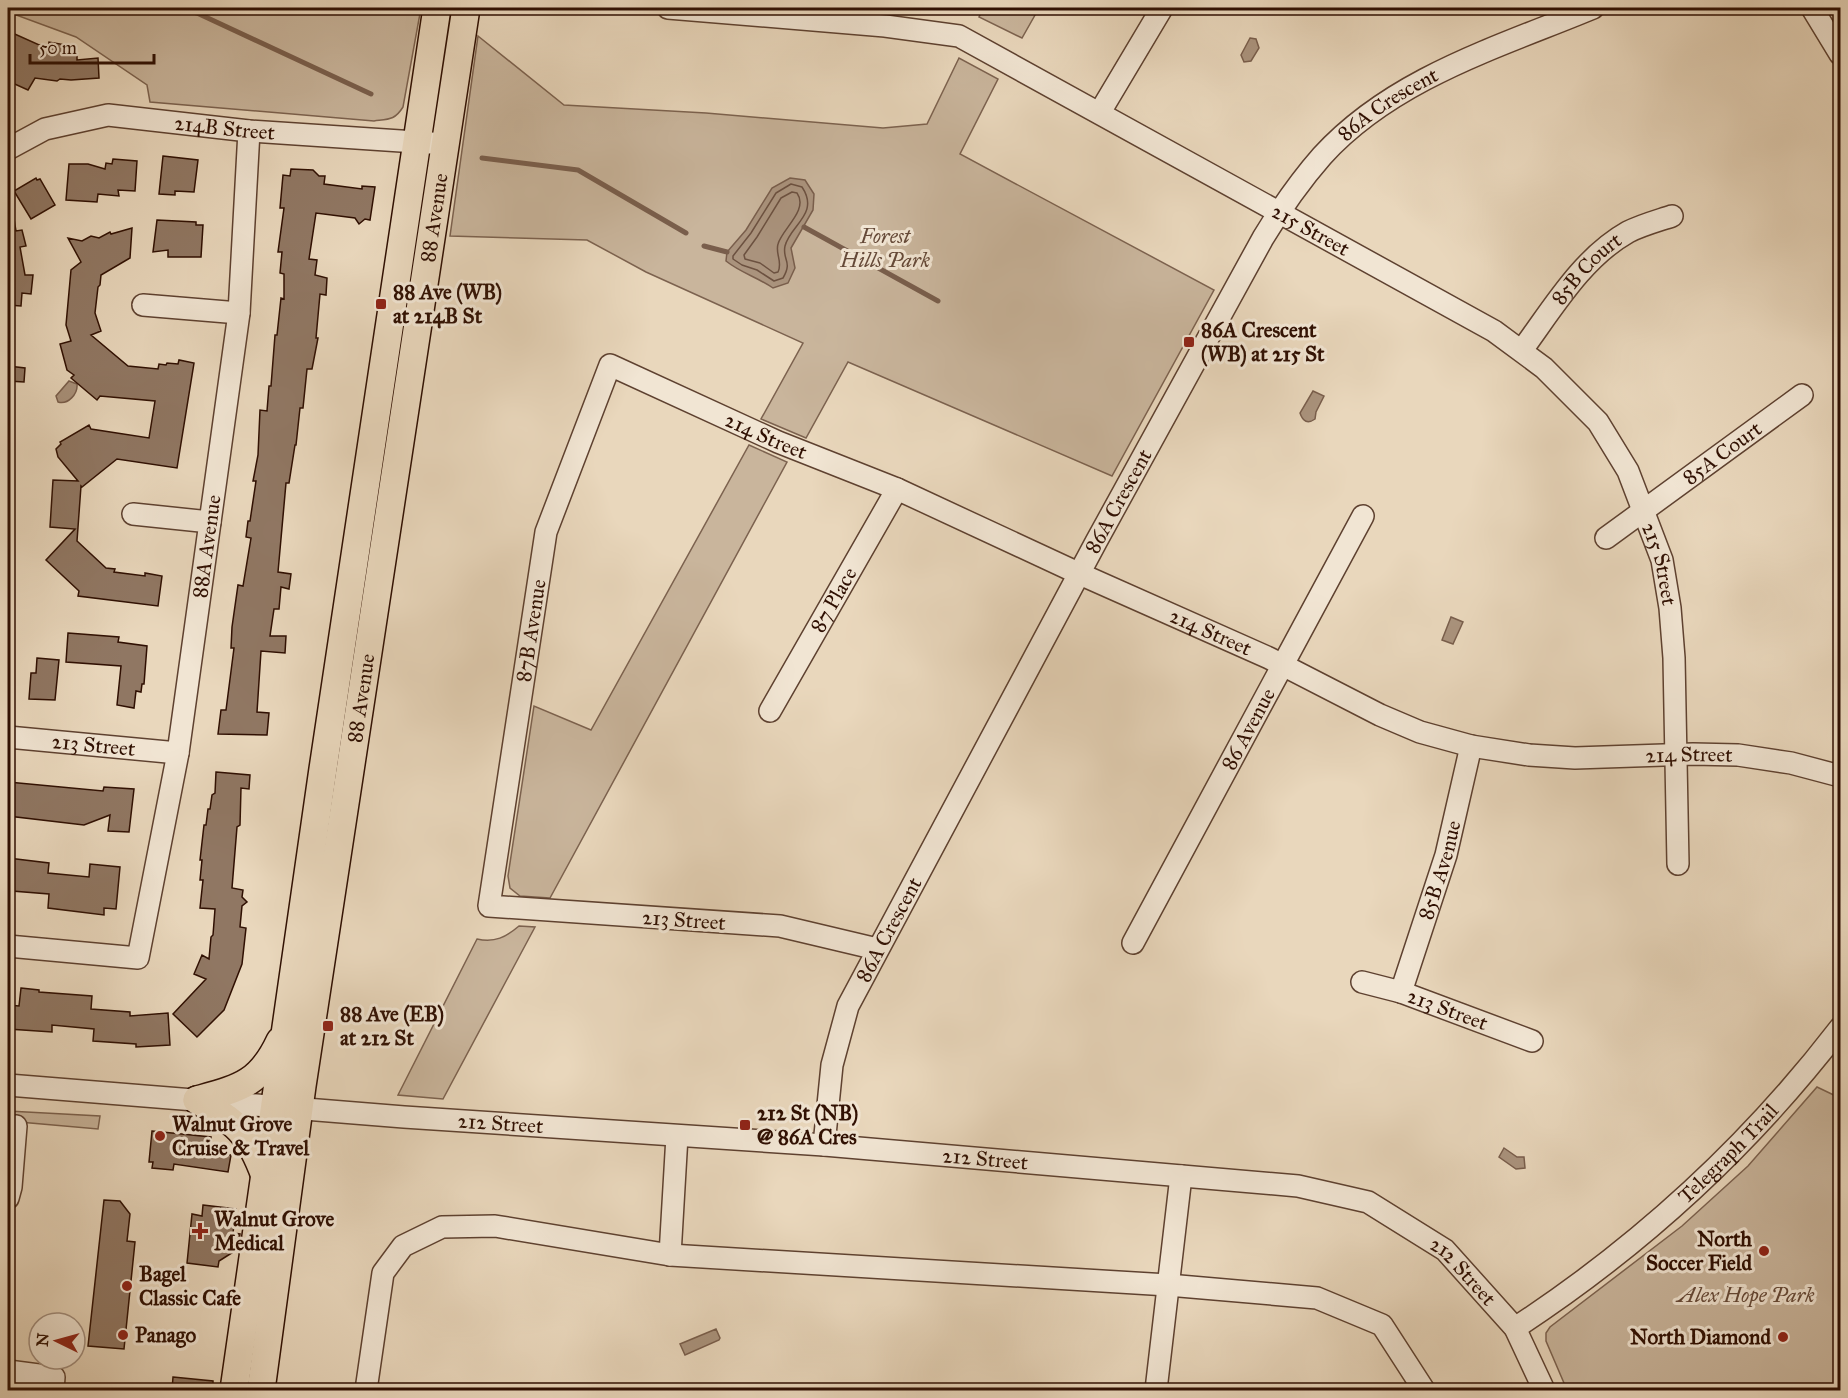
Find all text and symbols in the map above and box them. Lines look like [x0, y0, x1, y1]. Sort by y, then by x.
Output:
scale bar [30, 27, 154, 65]
text: 50 m [39, 37, 77, 59]
street label: 86A Crescent [1332, 62, 1443, 147]
street label: 214B Street [173, 110, 276, 146]
street label: 88 Avenue [414, 171, 454, 264]
street label: 215 Street [1267, 198, 1355, 262]
park label: Forest Hills Park [839, 223, 931, 273]
street label: 85B Court [1546, 226, 1627, 310]
place label: 88 Ave (WB) at 214B St [393, 279, 502, 329]
marker: 88 Ave (WB) at 214B St [374, 297, 388, 311]
place label: 86A Crescent (WB) at 215 St [1201, 317, 1325, 367]
marker: 86A Crescent (WB) at 215 St [1182, 335, 1196, 349]
street label: 214 Street [721, 406, 811, 465]
street label: 85A Court [1678, 415, 1767, 491]
street label: 86A Crescent [1079, 444, 1158, 558]
street label: 88A Avenue [187, 493, 227, 600]
street label: 215 Street [1636, 519, 1682, 608]
street label: 87 Place [805, 562, 863, 637]
street label: 87B Avenue [510, 577, 552, 684]
street label: 214 Street [1166, 602, 1256, 662]
street label: 88 Avenue [341, 652, 381, 745]
street label: 86 Avenue [1216, 683, 1281, 775]
street label: 213 Street [51, 728, 137, 762]
street label: 214 Street [1645, 741, 1734, 769]
street label: 85B Avenue [1413, 818, 1467, 923]
street label: 86A Crescent [850, 872, 928, 987]
street label: 213 Street [641, 904, 727, 936]
street label: 213 Street [1404, 983, 1492, 1036]
place label: 88 Ave (EB) at 212 St [340, 1001, 444, 1051]
marker: 88 Ave (EB) at 212 St [321, 1019, 335, 1033]
street label: Telegraph Trail [1673, 1098, 1784, 1209]
place label: 212 St (NB) @ 86A Cres [757, 1100, 858, 1150]
street label: 212 Street [457, 1108, 545, 1139]
place label: Walnut Grove Cruise & Travel [172, 1111, 311, 1161]
marker: 212 St (NB) @ 86A Cres [738, 1118, 752, 1132]
marker: Walnut Grove Cruise & Travel [153, 1129, 167, 1143]
street label: 212 Street [941, 1142, 1030, 1176]
place label: Walnut Grove Medical [214, 1206, 334, 1256]
marker: Walnut Grove Medical [191, 1222, 209, 1240]
place label: North Soccer Field [1646, 1226, 1752, 1276]
street label: 212 Street [1425, 1231, 1502, 1311]
marker: North Soccer Field [1757, 1244, 1771, 1258]
place label: Bagel Classic Cafe [139, 1261, 241, 1311]
marker: Bagel Classic Cafe [120, 1279, 134, 1293]
park label: Alex Hope Park [1675, 1282, 1815, 1308]
north arrow [27, 1311, 87, 1371]
place label: Panago [135, 1322, 197, 1348]
place label: North Diamond [1630, 1324, 1771, 1350]
marker: Panago [116, 1328, 130, 1342]
marker: North Diamond [1776, 1330, 1790, 1344]
text: N [32, 1332, 53, 1347]

